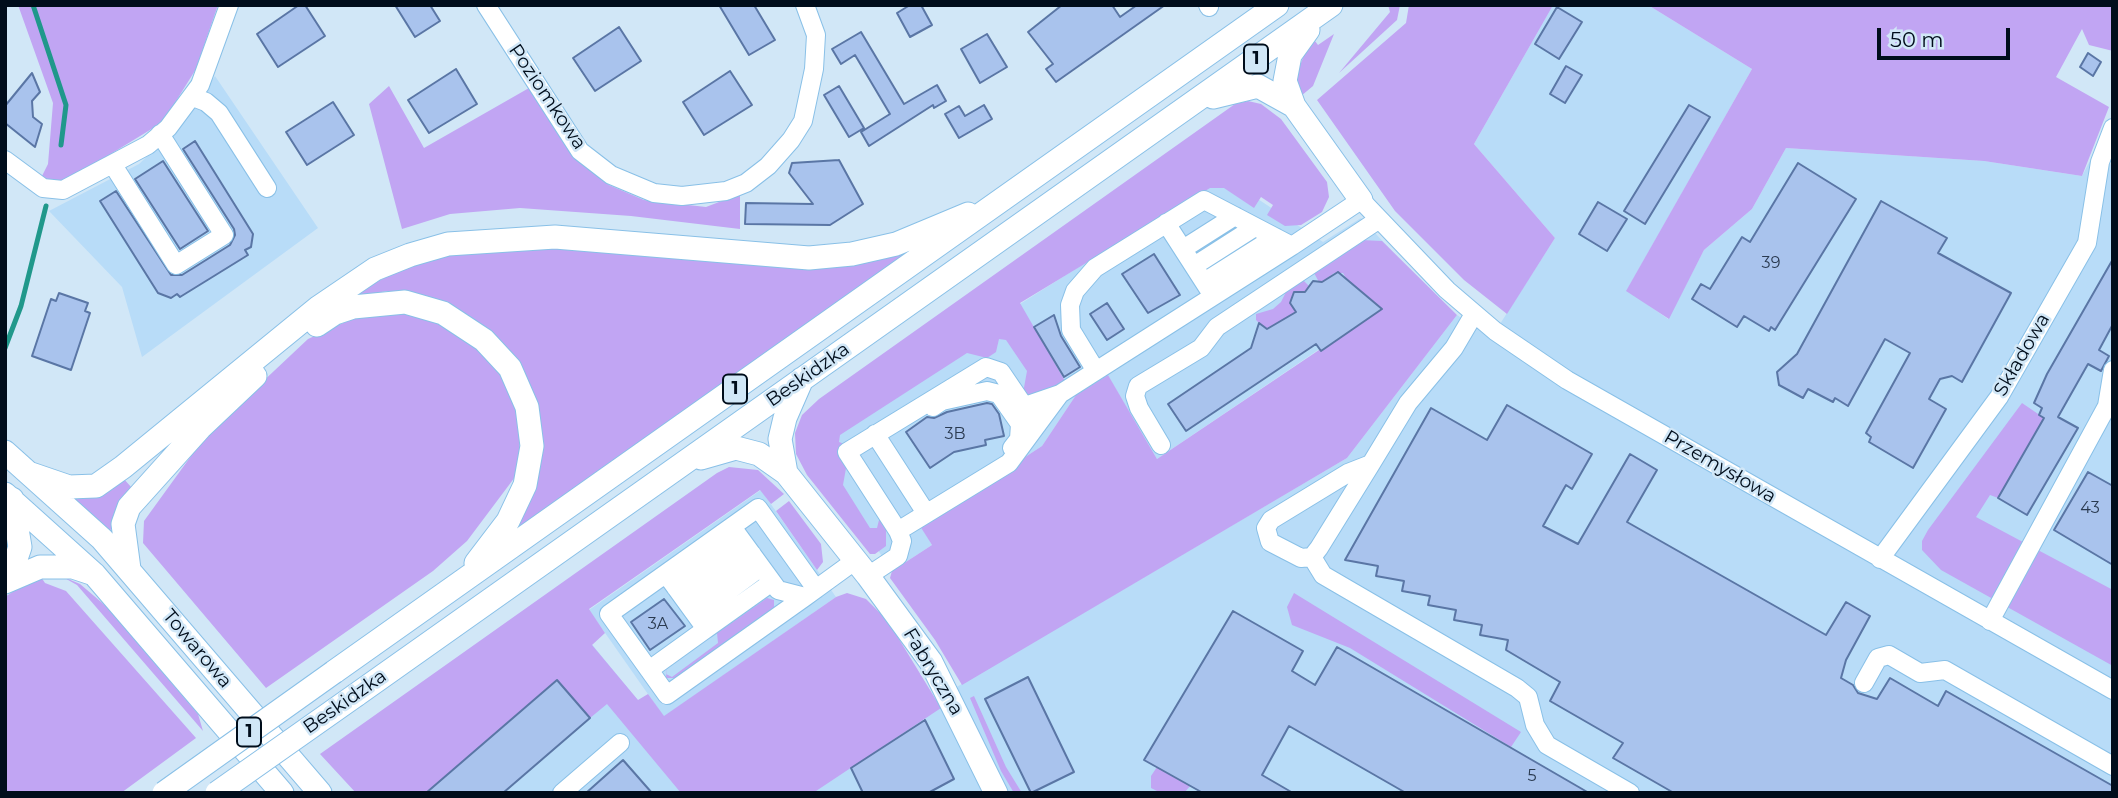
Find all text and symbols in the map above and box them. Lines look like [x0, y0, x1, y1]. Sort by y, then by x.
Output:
scale bar [1880, 14, 2013, 58]
text: 50 m [1890, 27, 1944, 52]
street label: Poziomkowa [503, 40, 591, 154]
road number: 1 [1244, 44, 1268, 74]
house number: 39 [1762, 253, 1780, 273]
street label: Składowa [1989, 310, 2055, 400]
street label: Beskidzka [762, 338, 854, 412]
road number: 1 [723, 374, 747, 404]
house number: 3B [944, 424, 966, 444]
street label: Przemysłowa [1660, 426, 1780, 508]
house number: 43 [2080, 498, 2100, 518]
street label: Towarowa [158, 605, 236, 693]
house number: 3A [648, 614, 668, 634]
street label: Fabryczna [898, 624, 968, 720]
street label: Beskidzka [299, 665, 391, 739]
road number: 1 [237, 718, 261, 746]
house number: 5 [1527, 766, 1537, 786]

